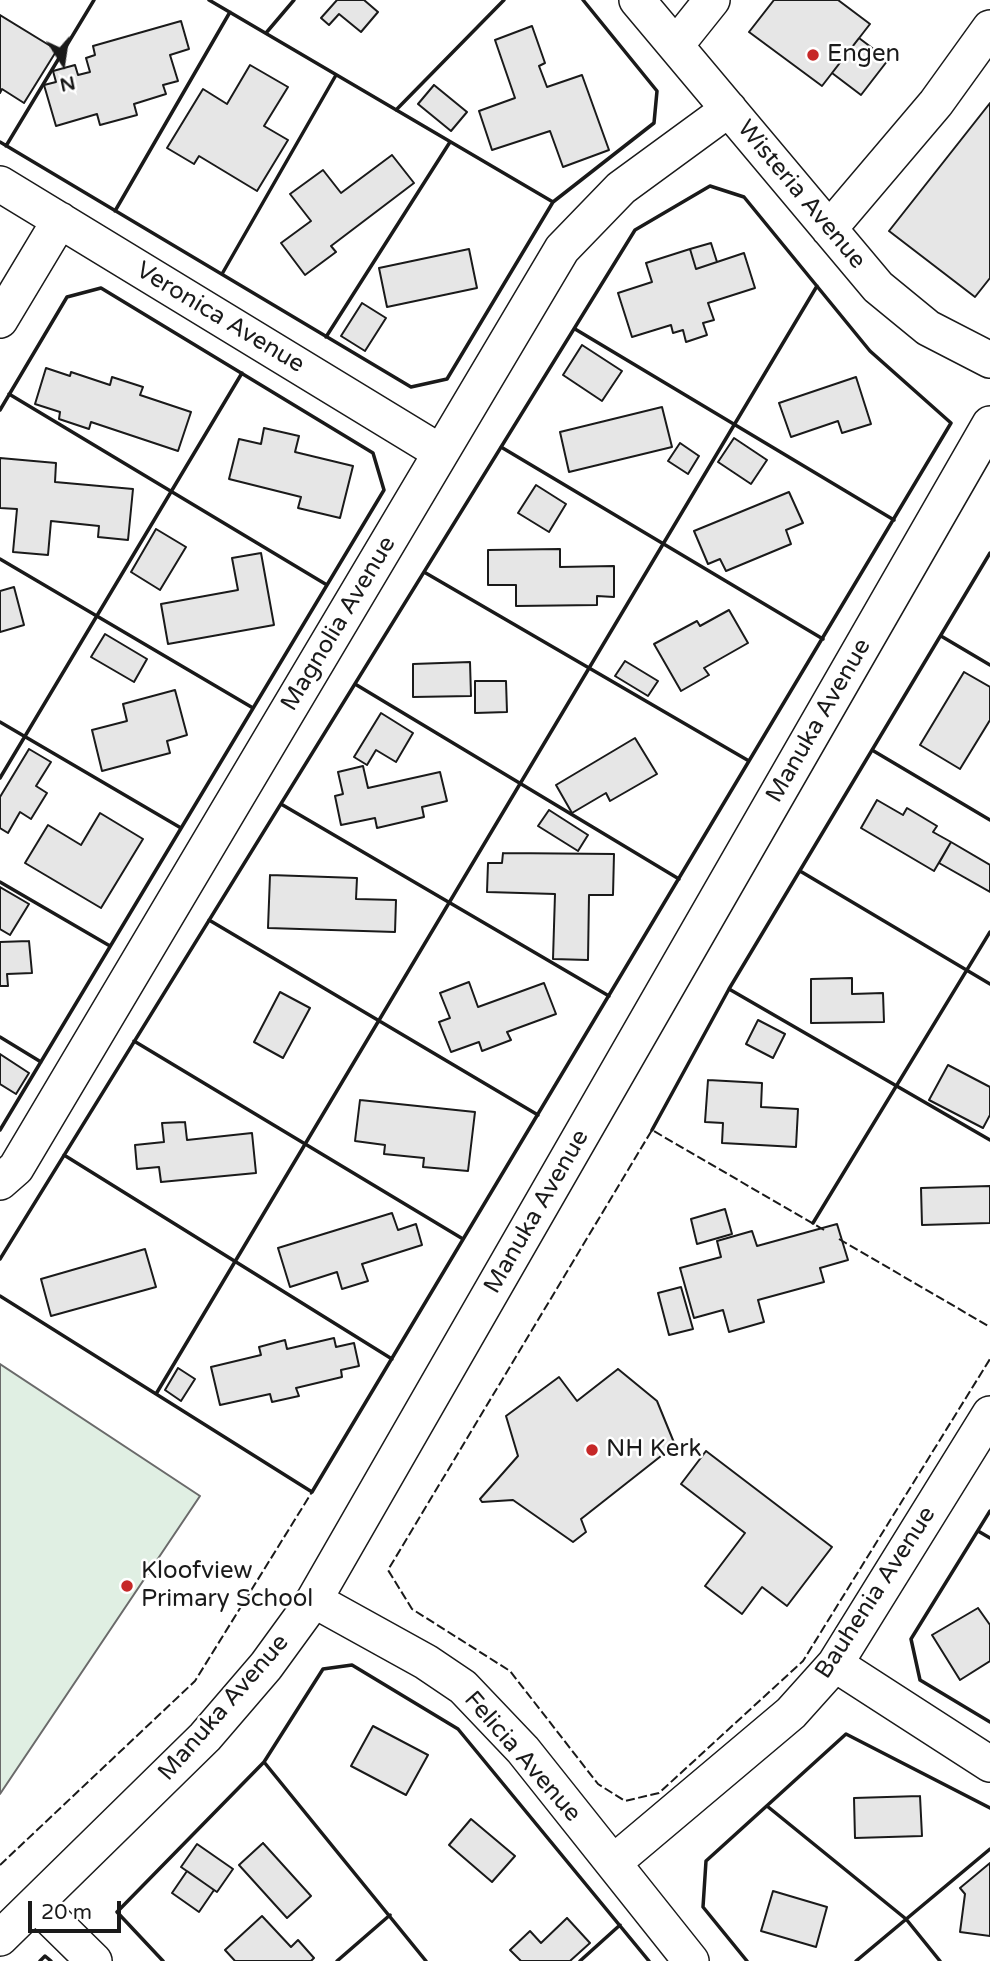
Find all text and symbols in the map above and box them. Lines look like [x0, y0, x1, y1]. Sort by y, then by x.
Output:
north arrow [28, 28, 98, 98]
place label: Engen [827, 41, 900, 69]
marker: Engen [805, 47, 821, 63]
text: N [58, 71, 77, 96]
street label: Wisteria Avenue [731, 115, 871, 275]
street label: Veronica Avenue [131, 256, 309, 380]
street label: Magnolia Avenue [276, 531, 402, 717]
street label: Manuka Avenue [760, 634, 878, 808]
street label: Manuka Avenue [478, 1125, 596, 1299]
place label: NH Kerk [606, 1436, 702, 1464]
marker: NH Kerk [584, 1442, 600, 1458]
street label: Bauhenia Avenue [810, 1502, 942, 1684]
place label: Kloofview Primary School [141, 1558, 313, 1614]
marker: Kloofview Primary School [119, 1578, 135, 1594]
street label: Manuka Avenue [153, 1629, 295, 1787]
street label: Felicia Avenue [457, 1686, 587, 1828]
scale bar [32, 1888, 124, 1932]
text: 20 m [41, 1900, 92, 1925]

